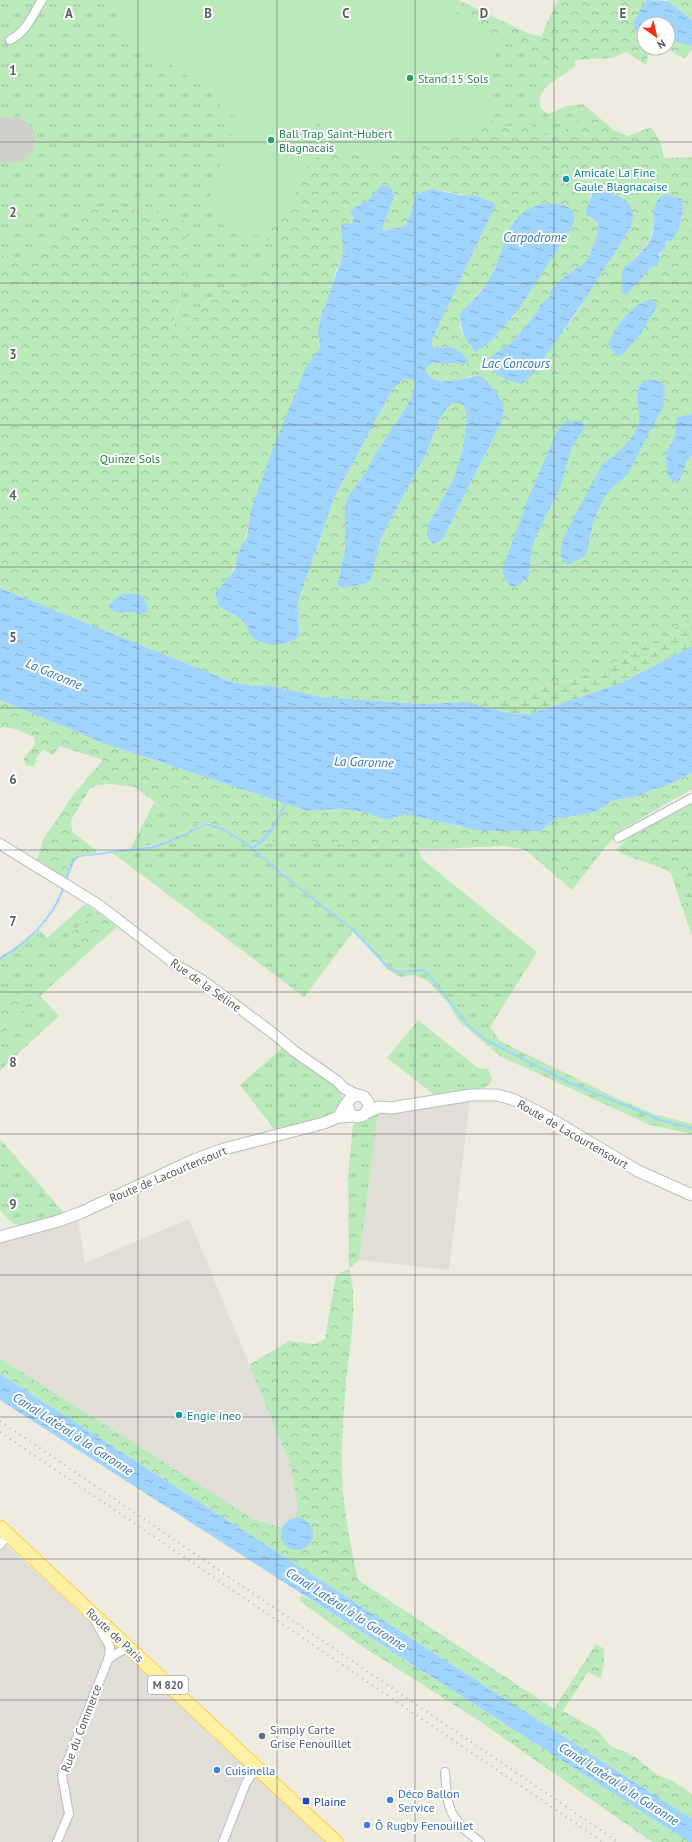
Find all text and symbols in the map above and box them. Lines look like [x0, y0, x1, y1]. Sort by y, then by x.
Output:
text: A [65, 5, 73, 22]
text: B [204, 5, 212, 22]
text: C [342, 5, 350, 22]
text: D [480, 5, 488, 22]
text: E [620, 5, 627, 22]
north arrow [636, 16, 676, 56]
text: N [655, 36, 669, 52]
text: 1 [9, 62, 17, 79]
place label: Stand 15 Sols [418, 71, 488, 86]
marker: Stand 15 Sols [405, 73, 415, 83]
place label: Ball Trap Saint-Hubert Blagnacais [279, 126, 393, 155]
marker: Ball Trap Saint-Hubert Blagnacais [266, 135, 276, 145]
place label: Amicale La Fine Gaule Blagnacaise [574, 165, 668, 194]
marker: Amicale La Fine Gaule Blagnacaise [561, 174, 571, 184]
text: 2 [9, 204, 17, 221]
water label: Carpodrome [503, 229, 567, 246]
text: 3 [9, 346, 17, 363]
water label: Lac Concours [482, 355, 551, 372]
park label: Quinze Sols [100, 451, 160, 466]
text: 4 [9, 487, 17, 504]
text: 5 [9, 629, 17, 646]
water label: La Garonne [23, 654, 85, 694]
water label: La Garonne [334, 752, 394, 772]
text: 6 [9, 771, 17, 788]
text: 7 [9, 913, 17, 930]
street label: Rue de la Séline [168, 955, 244, 1015]
text: 8 [9, 1054, 17, 1071]
street label: Route de Lacourtensourt [515, 1096, 631, 1172]
street label: Route de Lacourtensourt [107, 1142, 229, 1206]
text: 9 [9, 1196, 17, 1213]
water label: Canal Latéral à la Garonne [10, 1389, 136, 1479]
place label: Engie ineo [187, 1408, 241, 1423]
marker: Engie ineo [174, 1410, 184, 1420]
water label: Canal Latéral à la Garonne [283, 1564, 409, 1654]
street label: Route de Paris [83, 1605, 147, 1665]
road number: M 820 [148, 1676, 188, 1694]
street label: Rue du Commerce [57, 1682, 105, 1774]
place label: Simply Carte Grise Fenouillet [270, 1722, 351, 1751]
marker: Simply Carte Grise Fenouillet [257, 1731, 267, 1741]
water label: Canal Latéral à la Garonne [556, 1739, 682, 1829]
place label: Cuisinella [225, 1763, 275, 1778]
marker: Cuisinella [212, 1765, 222, 1775]
place label: Déco Ballon Service [398, 1786, 460, 1815]
place label: Plaine [314, 1794, 346, 1809]
marker: Déco Ballon Service [385, 1795, 395, 1805]
marker: Plaine [301, 1796, 311, 1806]
place label: Ô Rugby Fenouillet [375, 1818, 473, 1833]
marker: Ô Rugby Fenouillet [362, 1820, 372, 1830]

